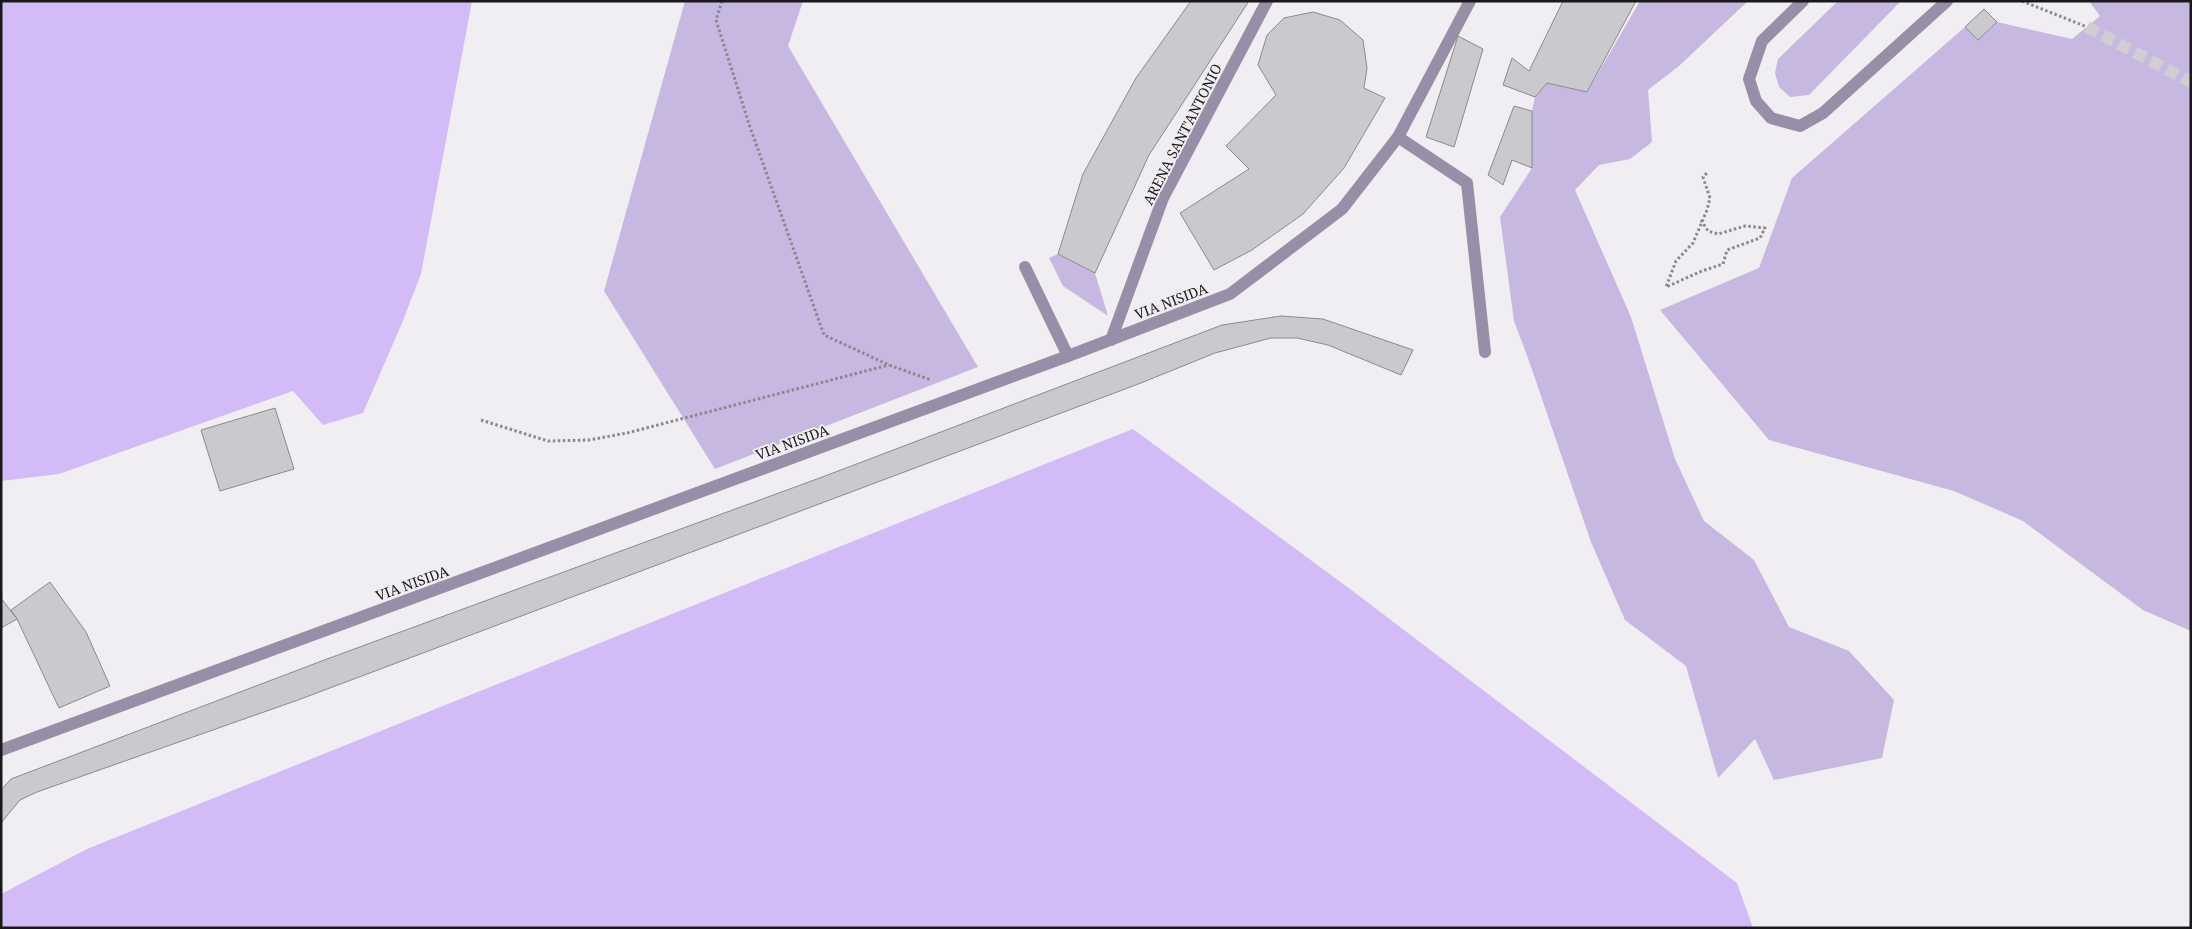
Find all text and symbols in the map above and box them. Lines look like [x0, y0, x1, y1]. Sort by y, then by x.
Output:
street label: ARENA SANT'ANTONIO [1138, 60, 1226, 208]
street label: VIA NISIDA [1132, 278, 1210, 324]
street label: VIA NISIDA [753, 420, 831, 464]
street label: VIA NISIDA [373, 561, 451, 605]

